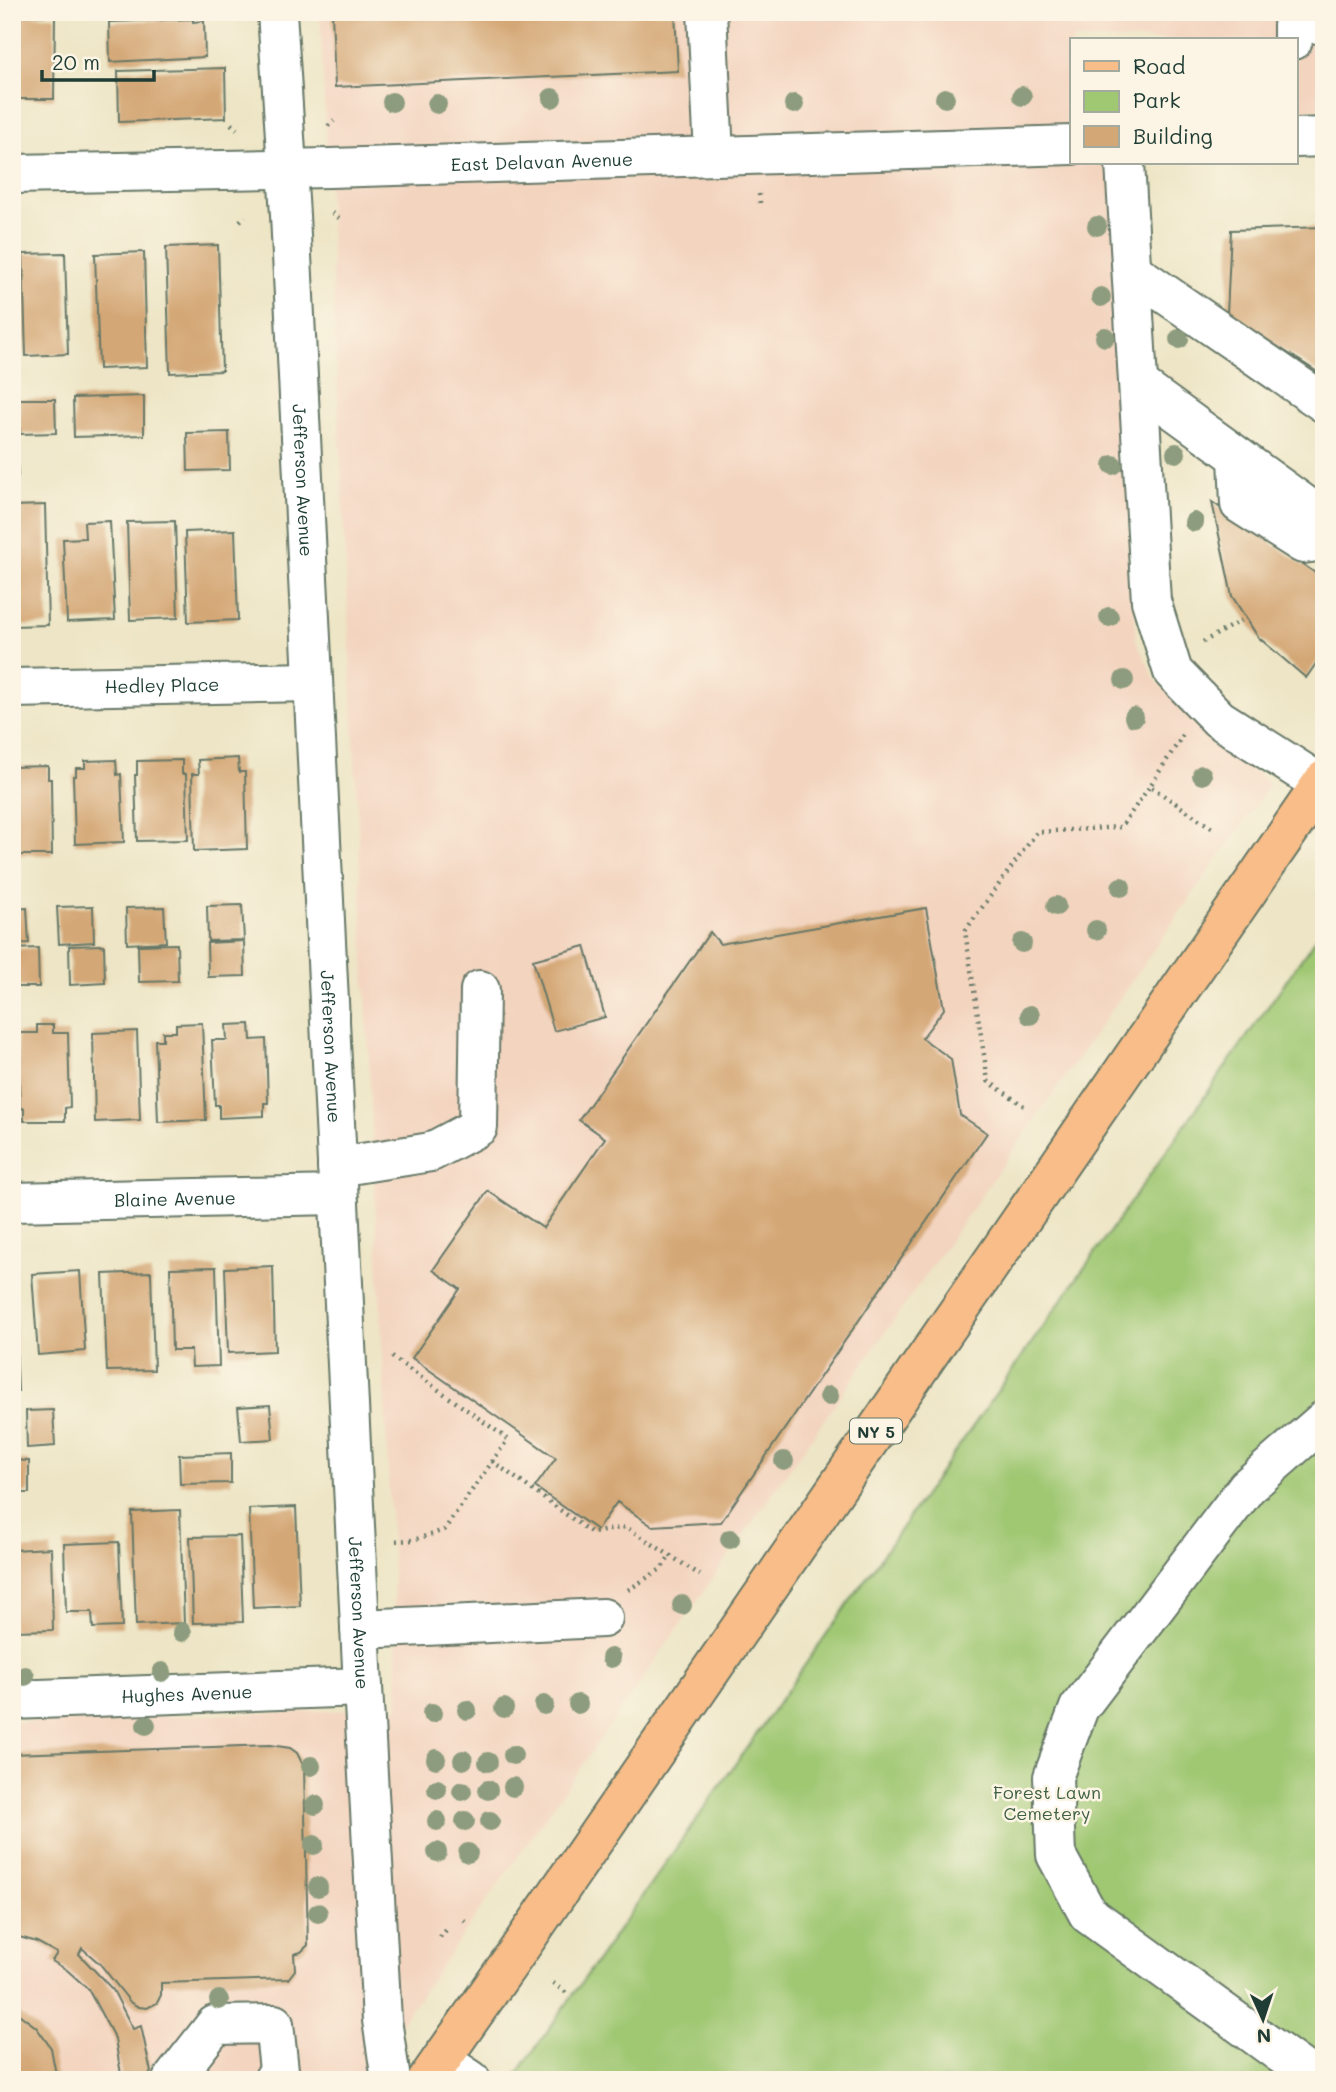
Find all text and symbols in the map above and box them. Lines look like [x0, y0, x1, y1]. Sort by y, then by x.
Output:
scale bar [42, 38, 154, 82]
legend [1070, 38, 1298, 164]
text: 20 m [52, 48, 100, 75]
text: Road [1133, 52, 1185, 79]
text: Park [1133, 86, 1181, 113]
text: Building [1133, 122, 1213, 149]
street label: East Delavan Avenue [450, 147, 633, 176]
street label: Jefferson Avenue [287, 403, 319, 557]
street label: Hedley Place [104, 672, 220, 698]
street label: Jefferson Avenue [315, 970, 347, 1123]
street label: Blaine Avenue [114, 1185, 236, 1212]
road number: NY 5 [850, 1418, 902, 1443]
street label: Jefferson Avenue [344, 1536, 375, 1690]
street label: Hughes Avenue [121, 1679, 253, 1708]
park label: Forest Lawn Cemetery [993, 1780, 1101, 1825]
north arrow [1228, 1983, 1298, 2054]
text: N [1256, 2024, 1272, 2049]

